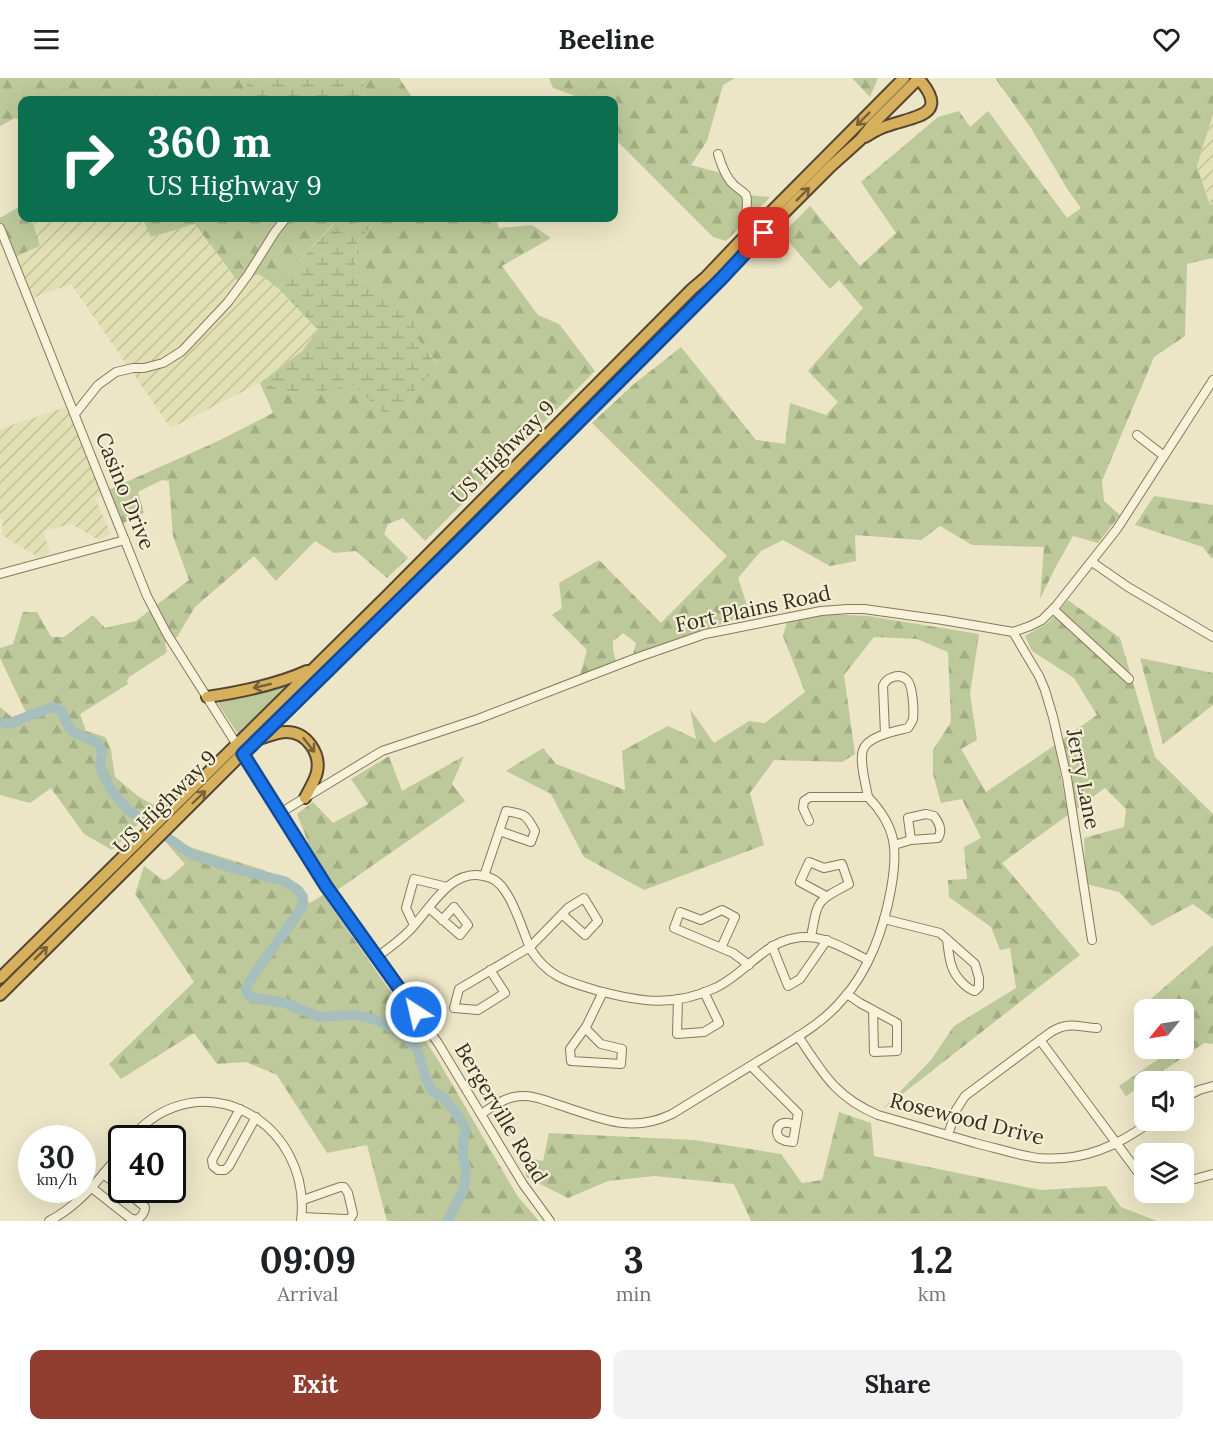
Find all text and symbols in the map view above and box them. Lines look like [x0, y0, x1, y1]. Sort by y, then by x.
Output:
text: Beeline [559, 22, 654, 56]
icon: menu [30, 23, 63, 56]
icon: heart [1150, 23, 1183, 56]
one-way arrow [856, 112, 871, 127]
text: 360 m [147, 115, 271, 169]
icon: right [48, 120, 126, 198]
text: US Highway 9 [147, 168, 322, 202]
one-way arrow [795, 187, 810, 202]
pin [738, 207, 789, 258]
icon: arrive [747, 216, 780, 249]
street label: US Highway 9 [445, 394, 560, 509]
street label: Casino Drive [90, 428, 161, 553]
street label: Fort Plains Road [673, 579, 833, 638]
one-way arrow [253, 681, 273, 692]
street label: Jerry Lane [1060, 725, 1106, 831]
one-way arrow [302, 736, 315, 752]
street label: US Highway 9 [107, 744, 222, 859]
one-way arrow [191, 789, 206, 804]
one-way arrow [34, 946, 48, 961]
position arrow [384, 980, 448, 1044]
north arrow [1134, 999, 1194, 1059]
map controls [1134, 999, 1194, 1203]
street label: Bergerville Road [449, 1038, 554, 1188]
button: sound [1134, 1071, 1194, 1131]
street label: Rosewood Drive [887, 1086, 1047, 1151]
speed limit sign: 40 [108, 1125, 186, 1203]
text: 30 [39, 1138, 75, 1176]
button: layers [1134, 1143, 1194, 1203]
text: km/h [37, 1170, 77, 1189]
text: 09:09 [260, 1237, 356, 1283]
text: 3 [623, 1237, 644, 1283]
text: 1.2 [911, 1237, 953, 1283]
text: Arrival [277, 1281, 338, 1306]
text: min [616, 1281, 651, 1306]
text: km [918, 1281, 946, 1306]
button: Exit [30, 1350, 601, 1419]
button: Share [613, 1350, 1183, 1419]

